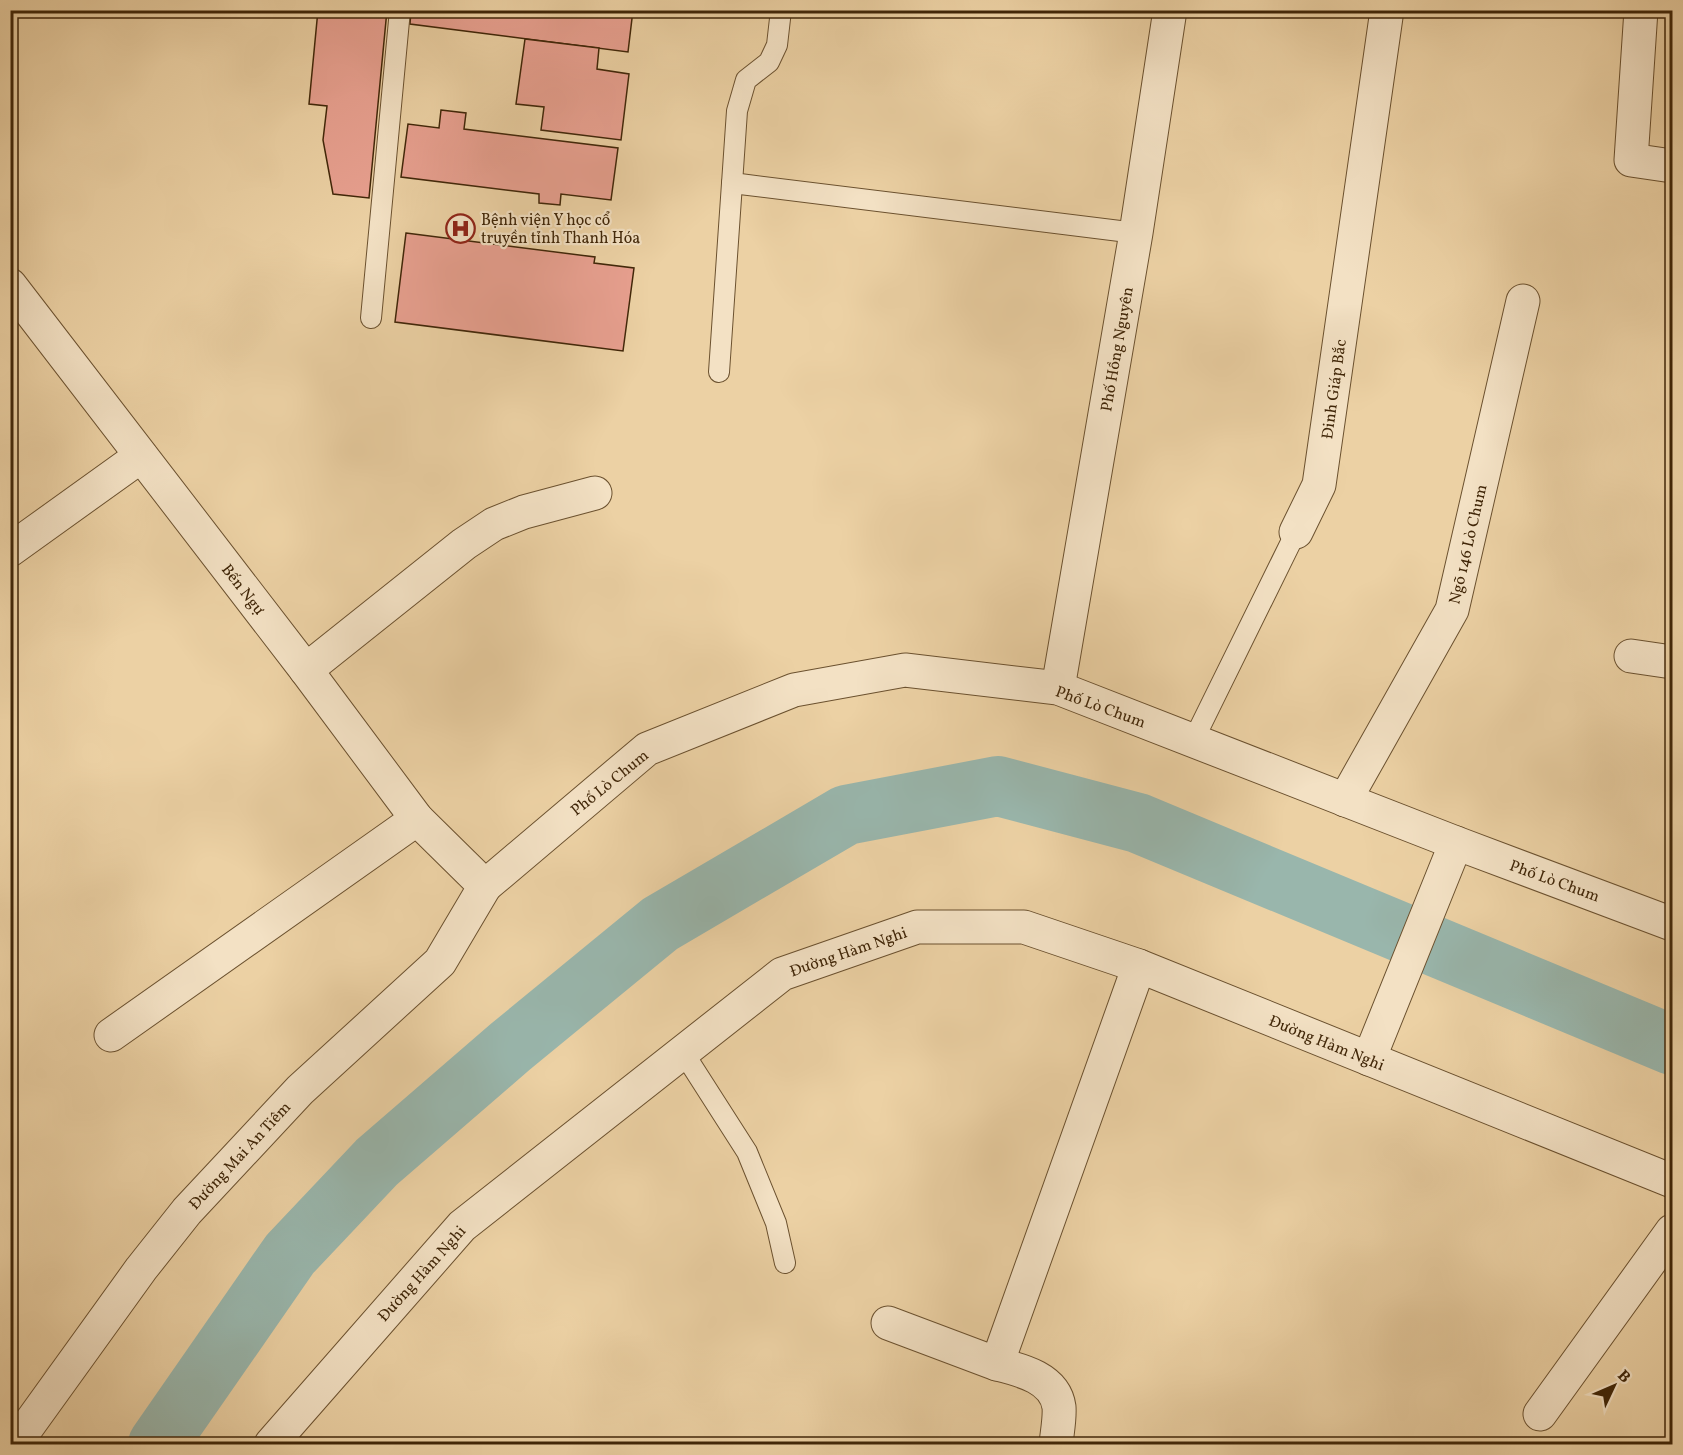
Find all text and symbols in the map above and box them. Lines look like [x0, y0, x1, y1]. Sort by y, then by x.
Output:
place label: Bệnh viện Y học cổ truyền tỉnh Thanh Hóa [481, 210, 640, 250]
hospital icon: Bệnh viện Y học cổ truyền tỉnh Thanh Hóa [444, 212, 476, 244]
street label: Phố Hồng Nguyên [1096, 285, 1140, 413]
street label: Đinh Giáp Bắc [1317, 338, 1353, 441]
street label: Ngõ 146 Lò Chum [1444, 482, 1493, 607]
street label: Bến Ngự [215, 560, 269, 621]
street label: Phố Lò Chum [1052, 681, 1148, 734]
street label: Phố Lò Chum [567, 745, 654, 822]
street label: Phố Lò Chum [1506, 855, 1602, 908]
street label: Đường Hàm Nghi [787, 922, 910, 983]
street label: Đường Hàm Nghi [1265, 1011, 1387, 1077]
street label: Đường Mai An Tiêm [185, 1097, 296, 1215]
street label: Đường Hàm Nghi [373, 1221, 472, 1327]
north arrow [1584, 1356, 1644, 1416]
text: B [1612, 1365, 1635, 1389]

